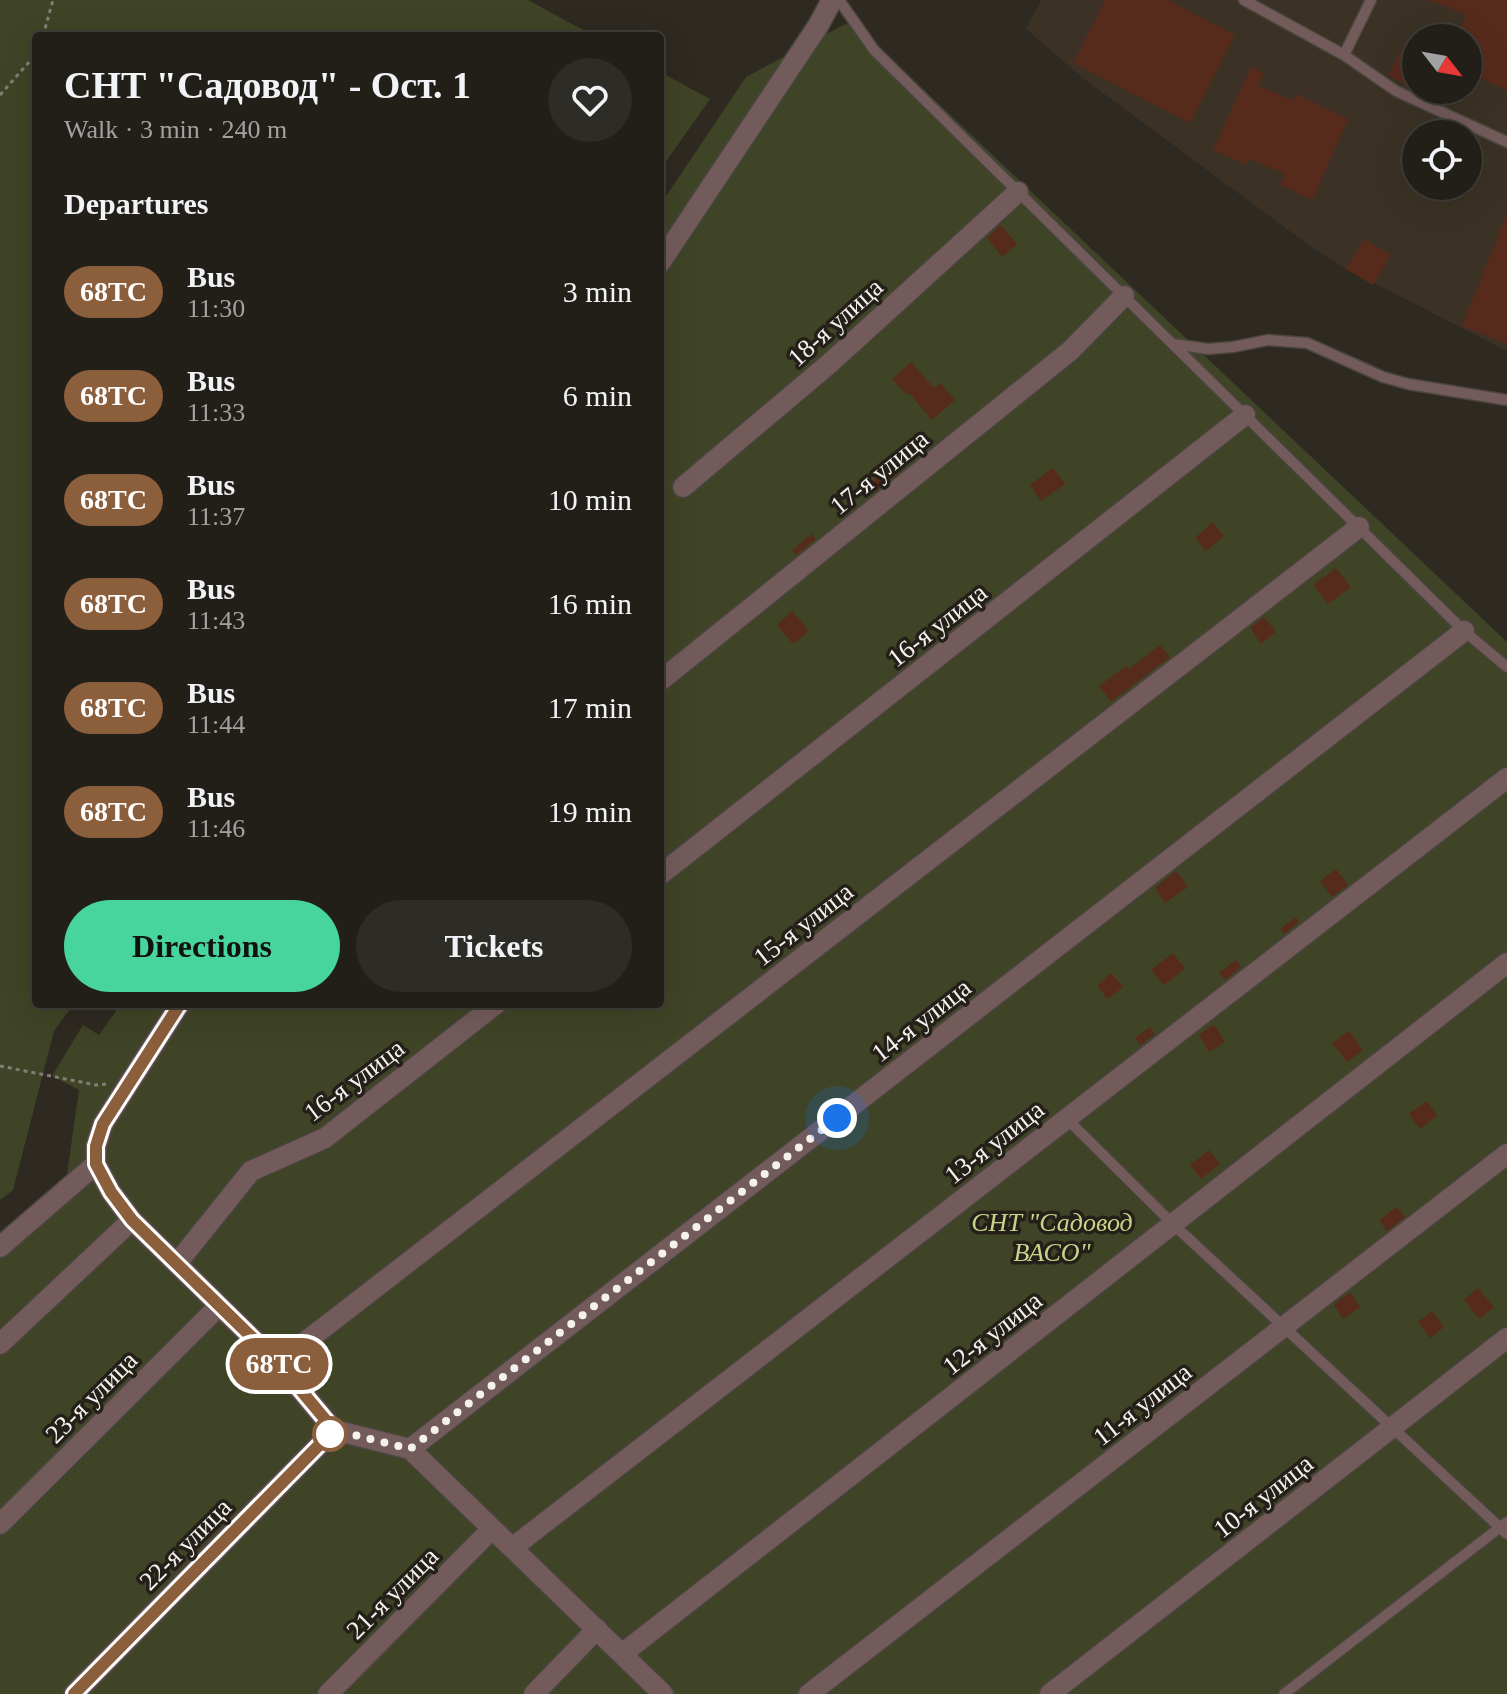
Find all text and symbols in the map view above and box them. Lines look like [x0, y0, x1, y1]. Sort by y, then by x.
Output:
north arrow [1402, 24, 1482, 104]
map controls [1402, 24, 1482, 200]
button: heart [548, 58, 632, 142]
text: СНТ "Садовод" - Ост. 1 [64, 64, 471, 106]
text: Walk · 3 min · 240 m [64, 115, 287, 144]
button: locate [1402, 120, 1482, 200]
text: Departures [64, 187, 208, 220]
text: Bus [187, 260, 235, 293]
street label: 18-я улица [782, 272, 889, 372]
text: 3 min [563, 275, 632, 308]
text: 68ТС [80, 276, 147, 307]
text: 11:30 [187, 294, 245, 323]
text: Bus [187, 364, 235, 397]
text: 6 min [563, 379, 632, 412]
text: 68ТС [80, 380, 147, 411]
text: 11:33 [187, 398, 245, 427]
street label: 17-я улица [825, 424, 934, 521]
text: Bus [187, 468, 235, 501]
text: 10 min [548, 483, 632, 516]
text: 68ТС [80, 484, 147, 515]
text: 11:37 [187, 502, 245, 531]
text: Bus [187, 572, 235, 605]
street label: 16-я улица [882, 578, 993, 673]
text: 16 min [548, 587, 632, 620]
text: 68ТС [80, 588, 147, 619]
text: 11:43 [187, 606, 245, 635]
text: Bus [187, 676, 235, 709]
text: 17 min [548, 691, 632, 724]
text: 68ТС [80, 692, 147, 723]
text: 11:44 [187, 710, 245, 739]
text: Bus [187, 780, 235, 813]
text: 19 min [548, 795, 632, 828]
text: 68ТС [80, 796, 147, 827]
text: 11:46 [187, 814, 245, 843]
street label: 15-я улица [748, 877, 859, 972]
button: Directions [64, 900, 340, 992]
button: Tickets [356, 900, 632, 992]
street label: 14-я улица [866, 973, 977, 1068]
street label: 16-я улица [299, 1033, 410, 1127]
street label: 13-я улица [939, 1095, 1050, 1190]
your location [817, 1098, 857, 1138]
park label: СНТ "Садовод ВАСО" [971, 1208, 1133, 1267]
street label: 12-я улица [937, 1286, 1048, 1381]
line badge: 68ТС [223, 1338, 335, 1390]
street label: 23-я улица [40, 1345, 143, 1449]
text: 68ТС [246, 1348, 312, 1379]
street label: 11-я улица [1088, 1357, 1197, 1452]
unlabelled marker [313, 1417, 347, 1451]
street label: 10-я улица [1208, 1449, 1319, 1544]
street label: 22-я улица [134, 1492, 237, 1596]
street label: 21-я улица [341, 1541, 444, 1645]

